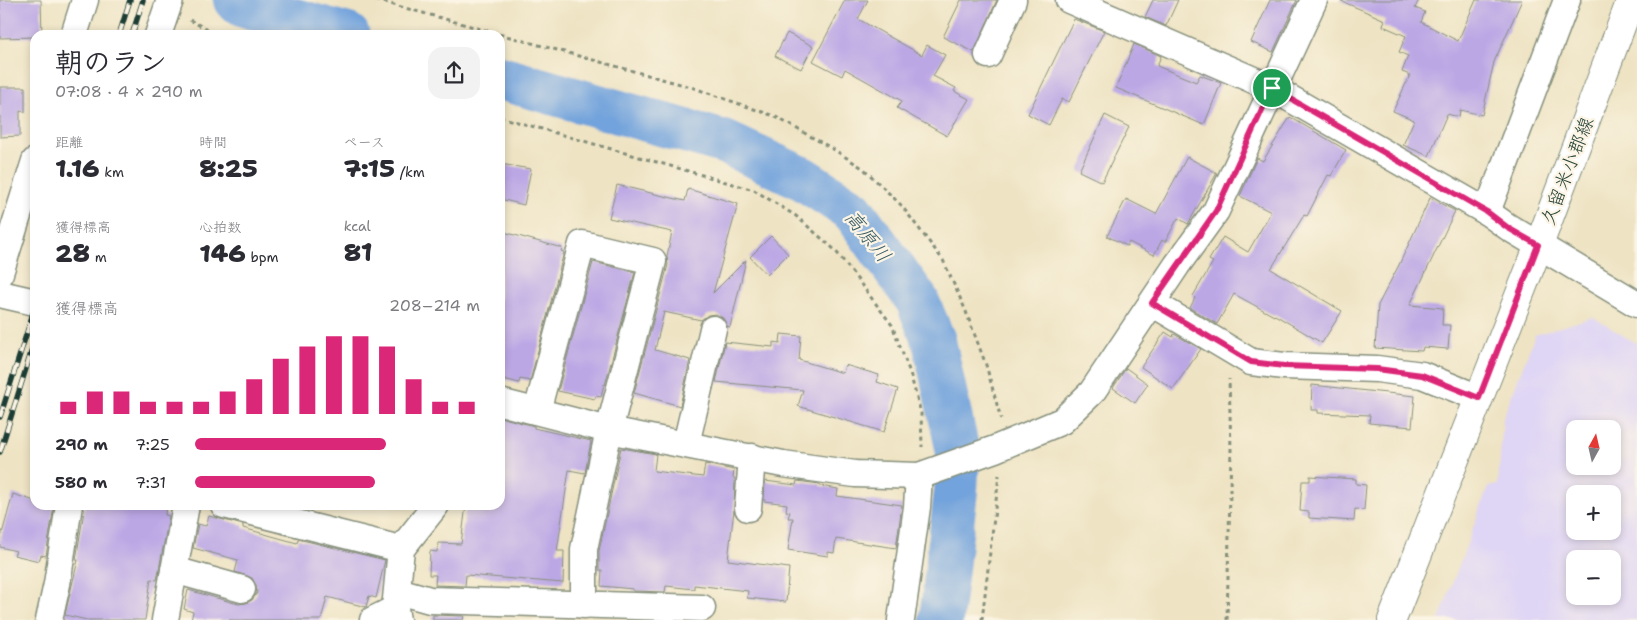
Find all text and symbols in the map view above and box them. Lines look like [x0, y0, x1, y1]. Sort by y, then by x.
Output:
text: 朝のラン [55, 43, 167, 81]
button: share [428, 47, 480, 99]
pin [1251, 67, 1293, 109]
icon: arrive [1258, 74, 1286, 102]
text: 07:08 · 4 × 290 m [55, 81, 202, 102]
street label: 久留米小郡線 [1535, 113, 1599, 229]
text: 距離 [55, 133, 83, 151]
text: 時間 [199, 133, 227, 151]
text: ペース [344, 133, 385, 151]
text: 1.16 [55, 151, 100, 185]
text: 8:25 [199, 151, 258, 185]
text: 7:15 [344, 151, 395, 185]
text: km [100, 163, 124, 181]
text: /km [395, 163, 425, 181]
water label: 高原川 [839, 205, 897, 267]
text: kcal [344, 217, 371, 235]
text: 獲得標高 [55, 218, 111, 236]
text: 心拍数 [199, 218, 241, 236]
text: 81 [344, 235, 372, 269]
text: 28 [55, 236, 90, 270]
text: 146 [199, 236, 246, 270]
text: m [90, 248, 107, 266]
text: bpm [246, 248, 279, 266]
text: 208–214 m [389, 295, 480, 316]
text: 獲得標高 [55, 298, 119, 319]
north arrow [1566, 420, 1621, 475]
map controls [1566, 420, 1621, 605]
text: 290 m [55, 434, 108, 455]
text: 7:25 [135, 434, 170, 455]
text: 580 m [55, 472, 107, 493]
text: 7:31 [135, 472, 166, 493]
button: + [1566, 485, 1621, 540]
button: − [1566, 550, 1621, 605]

